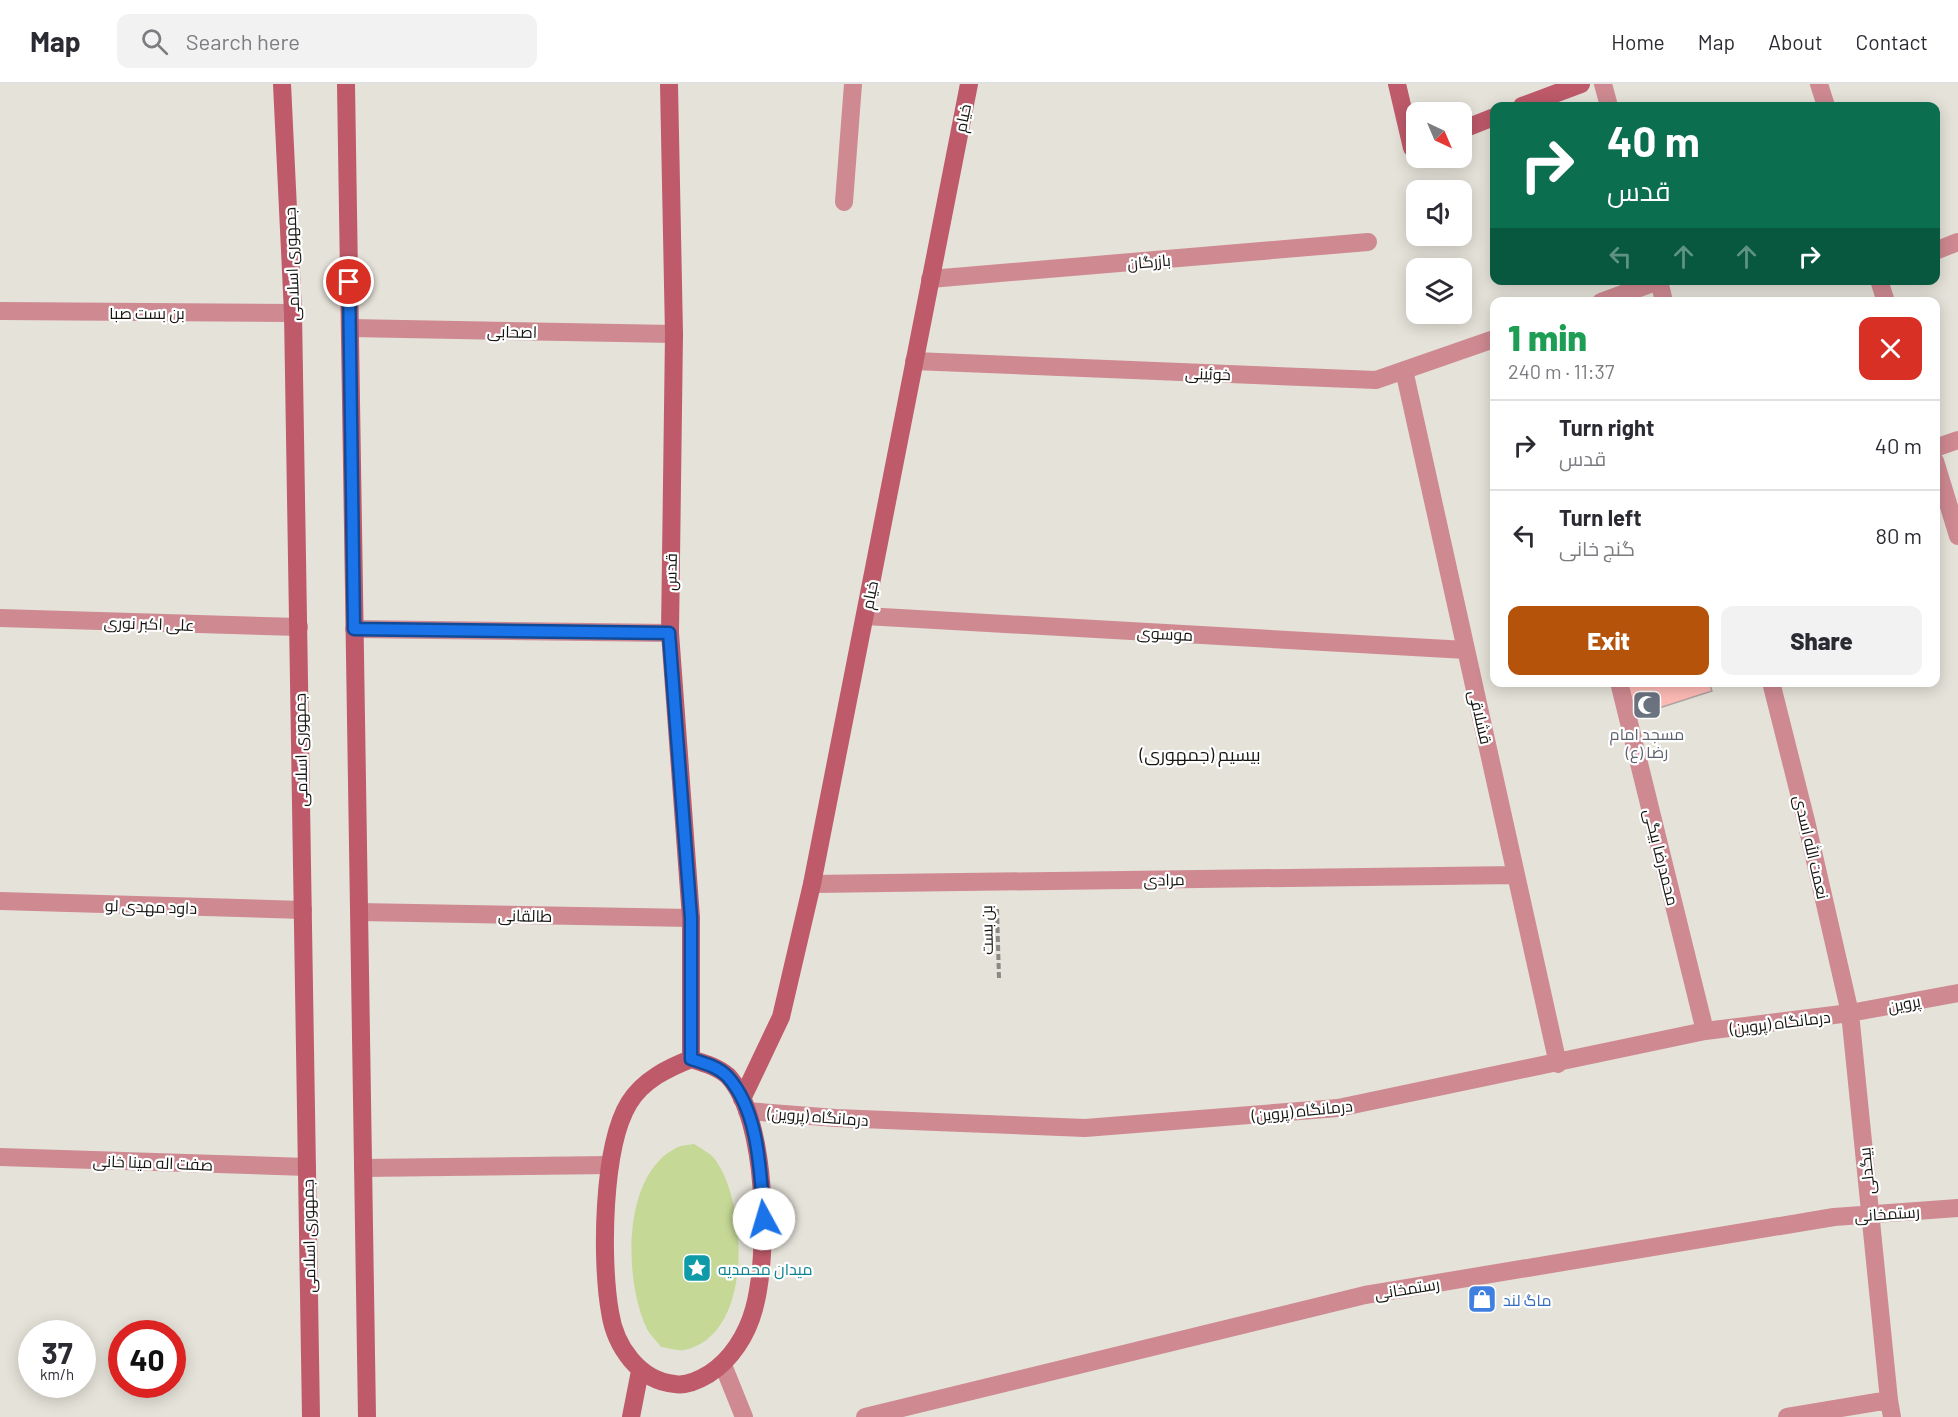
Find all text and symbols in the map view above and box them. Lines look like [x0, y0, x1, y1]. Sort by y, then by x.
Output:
search box [117, 14, 537, 68]
text: Map [30, 24, 81, 58]
icon: search [138, 25, 171, 58]
text: Search here [186, 28, 300, 54]
text: Home [1611, 29, 1665, 54]
text: Map [1698, 29, 1735, 54]
text: About [1768, 29, 1823, 54]
text: Contact [1856, 29, 1928, 54]
street label: خیام [950, 102, 977, 134]
north arrow [1406, 102, 1472, 168]
map controls [1406, 102, 1472, 324]
text: 40 m [1607, 115, 1700, 165]
icon: right [1508, 126, 1586, 204]
text: قدس [1607, 174, 1671, 206]
button: sound [1406, 180, 1472, 246]
street label: جمهوری اسلامی [280, 207, 304, 321]
icon: left [1604, 240, 1637, 273]
icon: ahead [1667, 240, 1700, 273]
icon: ahead [1730, 240, 1763, 273]
icon: right [1793, 240, 1826, 273]
street label: بازرگان [1126, 250, 1172, 274]
pin [323, 256, 374, 307]
button: layers [1406, 258, 1472, 324]
icon: arrive [332, 265, 365, 298]
street label: بن بست صبا [109, 303, 185, 324]
text: 1 min [1508, 315, 1587, 358]
button: close [1859, 317, 1922, 380]
street label: اصحابی [487, 321, 537, 343]
text: 240 m · 11:37 [1508, 359, 1614, 383]
street label: خوئینی [1185, 363, 1231, 385]
text: Turn right [1559, 414, 1654, 440]
icon: right [1508, 429, 1541, 462]
text: 40 m [1875, 432, 1922, 458]
text: قدس [1559, 446, 1606, 470]
text: Turn left [1559, 504, 1642, 530]
icon: left [1508, 519, 1541, 552]
text: 80 m [1876, 522, 1922, 548]
text: گنج خانی [1559, 536, 1635, 560]
street label: قدس [660, 553, 682, 591]
street label: خیام [857, 579, 884, 611]
button: Exit [1508, 606, 1709, 675]
button: Share [1721, 606, 1922, 675]
street label: علی اکبر نوری [103, 612, 195, 636]
street label: موسوی [1136, 622, 1194, 646]
street label: قشلاقی [1464, 688, 1496, 746]
mosque icon: مسجد امام رضا (ع) [1631, 689, 1663, 721]
street label: جمهوری اسلامی [290, 693, 312, 807]
place label: مسجد امام رضا (ع) [1610, 724, 1684, 764]
district label: (بیسیم (جمهوری [1138, 743, 1261, 767]
street label: نعمت الله اسدی [1789, 793, 1833, 901]
street label: محمدرضا بیگی [1639, 807, 1683, 908]
street label: مرادی [1143, 869, 1185, 891]
street label: داود مهدی لو [104, 895, 197, 919]
street label: طالقانی [498, 905, 552, 927]
street label: بن بست [976, 905, 998, 955]
street label: پروین [1886, 990, 1923, 1018]
street label: درمانگاه (پروین) [1728, 1006, 1832, 1041]
street label: درمانگاه (پروین) [1250, 1095, 1354, 1128]
street label: درمانگاه (پروین) [766, 1103, 869, 1132]
street label: بیگدلی [1854, 1146, 1880, 1196]
street label: صفت اله مینا خانی [92, 1150, 213, 1176]
street label: جمهوری اسلامی [298, 1179, 320, 1293]
position arrow [732, 1187, 796, 1251]
street label: رستمخانی [1854, 1201, 1921, 1227]
place icon: میدان محمدیه [681, 1252, 713, 1284]
place label: میدان محمدیه [718, 1259, 813, 1280]
street label: رستمخانی [1373, 1273, 1441, 1304]
shop icon: ماگ لند [1466, 1283, 1498, 1315]
place label: ماگ لند [1503, 1290, 1551, 1309]
speed limit sign: 40 [108, 1320, 186, 1398]
text: 37 [41, 1334, 73, 1370]
text: km/h [40, 1365, 74, 1383]

